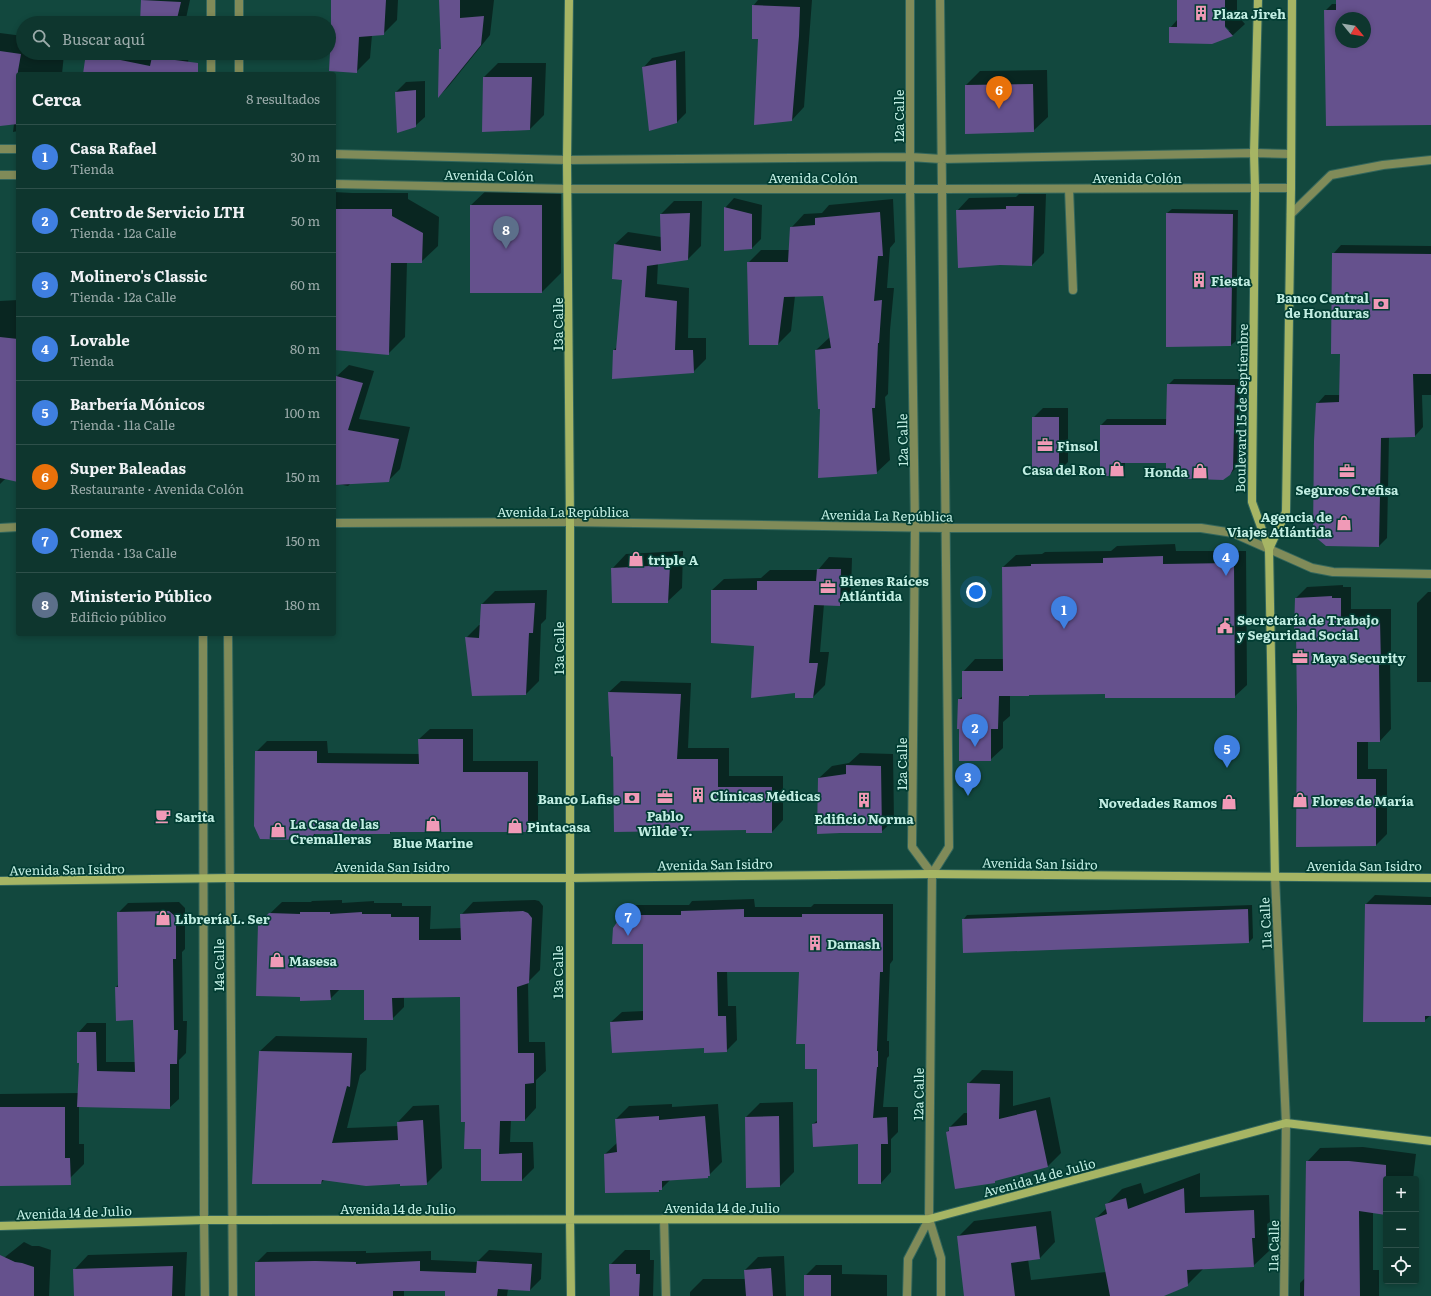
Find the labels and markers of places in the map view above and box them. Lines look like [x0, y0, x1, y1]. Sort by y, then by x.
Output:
building icon: Plaza Jireh [1192, 4, 1210, 22]
place label: Plaza Jireh [1213, 4, 1286, 23]
pin: 6 [986, 76, 1012, 109]
pin: 8 [493, 216, 519, 249]
building icon: Fiesta [1190, 271, 1208, 289]
place label: Fiesta [1211, 271, 1251, 290]
place label: Banco Central de Honduras [1276, 288, 1370, 322]
bank icon: Banco Central de Honduras [1372, 295, 1390, 313]
office icon: Finsol [1036, 436, 1054, 454]
place label: Finsol [1057, 436, 1099, 455]
place label: Casa del Ron [1022, 460, 1105, 479]
shop icon: Casa del Ron [1108, 460, 1126, 478]
place label: Honda [1144, 462, 1188, 481]
shop icon: Honda [1191, 462, 1209, 480]
office icon: Seguros Crefisa [1338, 462, 1356, 480]
place label: Seguros Crefisa [1296, 480, 1399, 499]
place label: Agencia de Viajes Atlántida [1227, 507, 1332, 541]
shop icon: Agencia de Viajes Atlántida [1335, 514, 1353, 532]
pin: 4 [1213, 543, 1239, 576]
shop icon: triple A [627, 550, 645, 568]
place label: triple A [648, 550, 698, 569]
place label: Bienes Raíces Atlántida [840, 571, 929, 605]
office icon: Bienes Raíces Atlántida [819, 578, 837, 596]
pin: 1 [1051, 596, 1077, 629]
place label: Secretaría de Trabajo y Seguridad Social [1237, 610, 1379, 644]
public building icon: Secretaría de Trabajo y Seguridad Social [1216, 617, 1234, 635]
office icon: Maya Security [1291, 648, 1309, 666]
place label: Maya Security [1312, 648, 1406, 667]
pin: 2 [962, 714, 988, 747]
pin: 5 [1214, 735, 1240, 768]
pin: 3 [955, 763, 981, 796]
building icon: Clínicas Médicas [689, 786, 707, 804]
place label: Clínicas Médicas [710, 786, 821, 805]
office icon: Pablo Wilde Y. [656, 788, 674, 806]
place label: Banco Lafise [538, 789, 620, 808]
bank icon: Banco Lafise [623, 789, 641, 807]
building icon: Edificio Norma [855, 791, 873, 809]
shop icon: Flores de María [1291, 791, 1309, 809]
place label: Flores de María [1312, 791, 1414, 810]
place label: Novedades Ramos [1098, 793, 1218, 812]
shop icon: Novedades Ramos [1220, 793, 1238, 811]
place label: Pablo Wilde Y. [638, 806, 692, 840]
cafe icon: Sarita [154, 807, 172, 825]
place label: Sarita [175, 807, 215, 826]
place label: Edificio Norma [814, 809, 914, 828]
place label: La Casa de las Cremalleras [290, 814, 379, 848]
shop icon: Blue Marine [424, 815, 442, 833]
shop icon: Pintacasa [506, 817, 524, 835]
place label: Pintacasa [527, 817, 591, 836]
shop icon: La Casa de las Cremalleras [269, 821, 287, 839]
place label: Blue Marine [393, 833, 473, 852]
pin: 7 [615, 903, 641, 936]
shop icon: Librería L. Ser [154, 909, 172, 927]
place label: Librería L. Ser [175, 909, 270, 928]
building icon: Damash [806, 934, 824, 952]
place label: Damash [827, 934, 880, 953]
shop icon: Masesa [268, 951, 286, 969]
place label: Masesa [289, 951, 337, 970]

